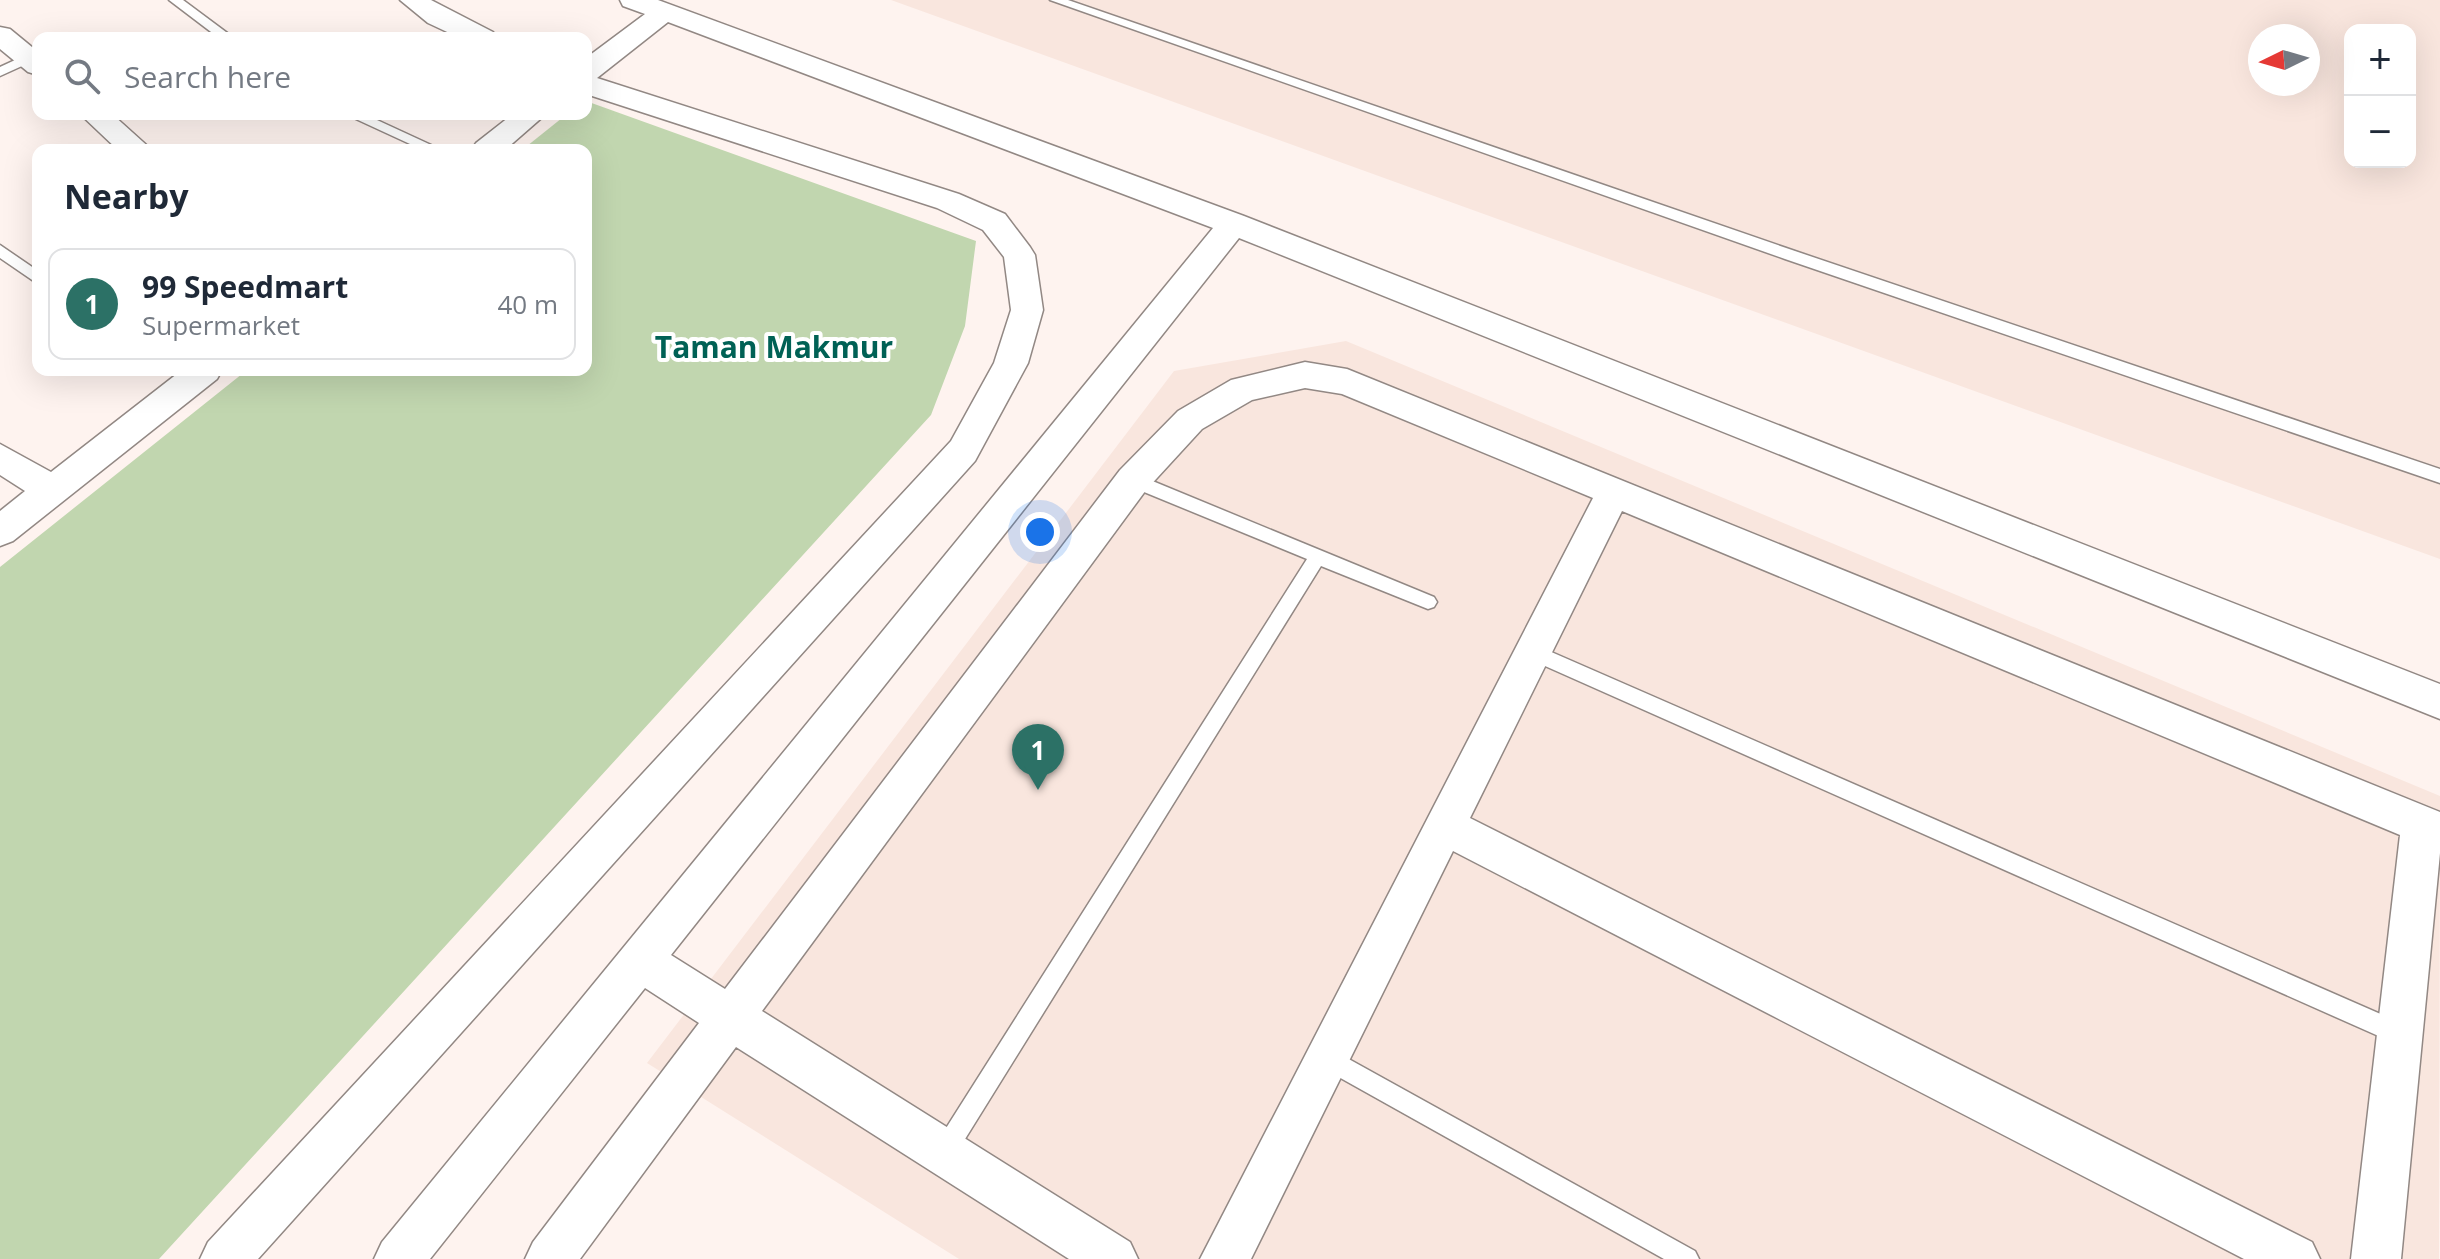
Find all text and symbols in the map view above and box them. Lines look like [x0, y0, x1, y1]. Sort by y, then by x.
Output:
north arrow [2248, 24, 2320, 96]
map controls [2344, 24, 2416, 168]
button: + [2344, 24, 2416, 96]
search box [32, 32, 592, 120]
icon: search [60, 54, 104, 98]
text: Search here [124, 56, 291, 97]
button: − [2344, 96, 2416, 168]
text: Nearby [64, 173, 189, 219]
text: 99 Speedmart [142, 266, 348, 307]
text: 1 [85, 286, 99, 322]
text: 40 m [497, 286, 558, 322]
text: Supermarket [142, 307, 300, 343]
district label: Taman Makmur [655, 326, 893, 367]
your location [1020, 512, 1060, 552]
pin: 1 [1012, 724, 1064, 790]

